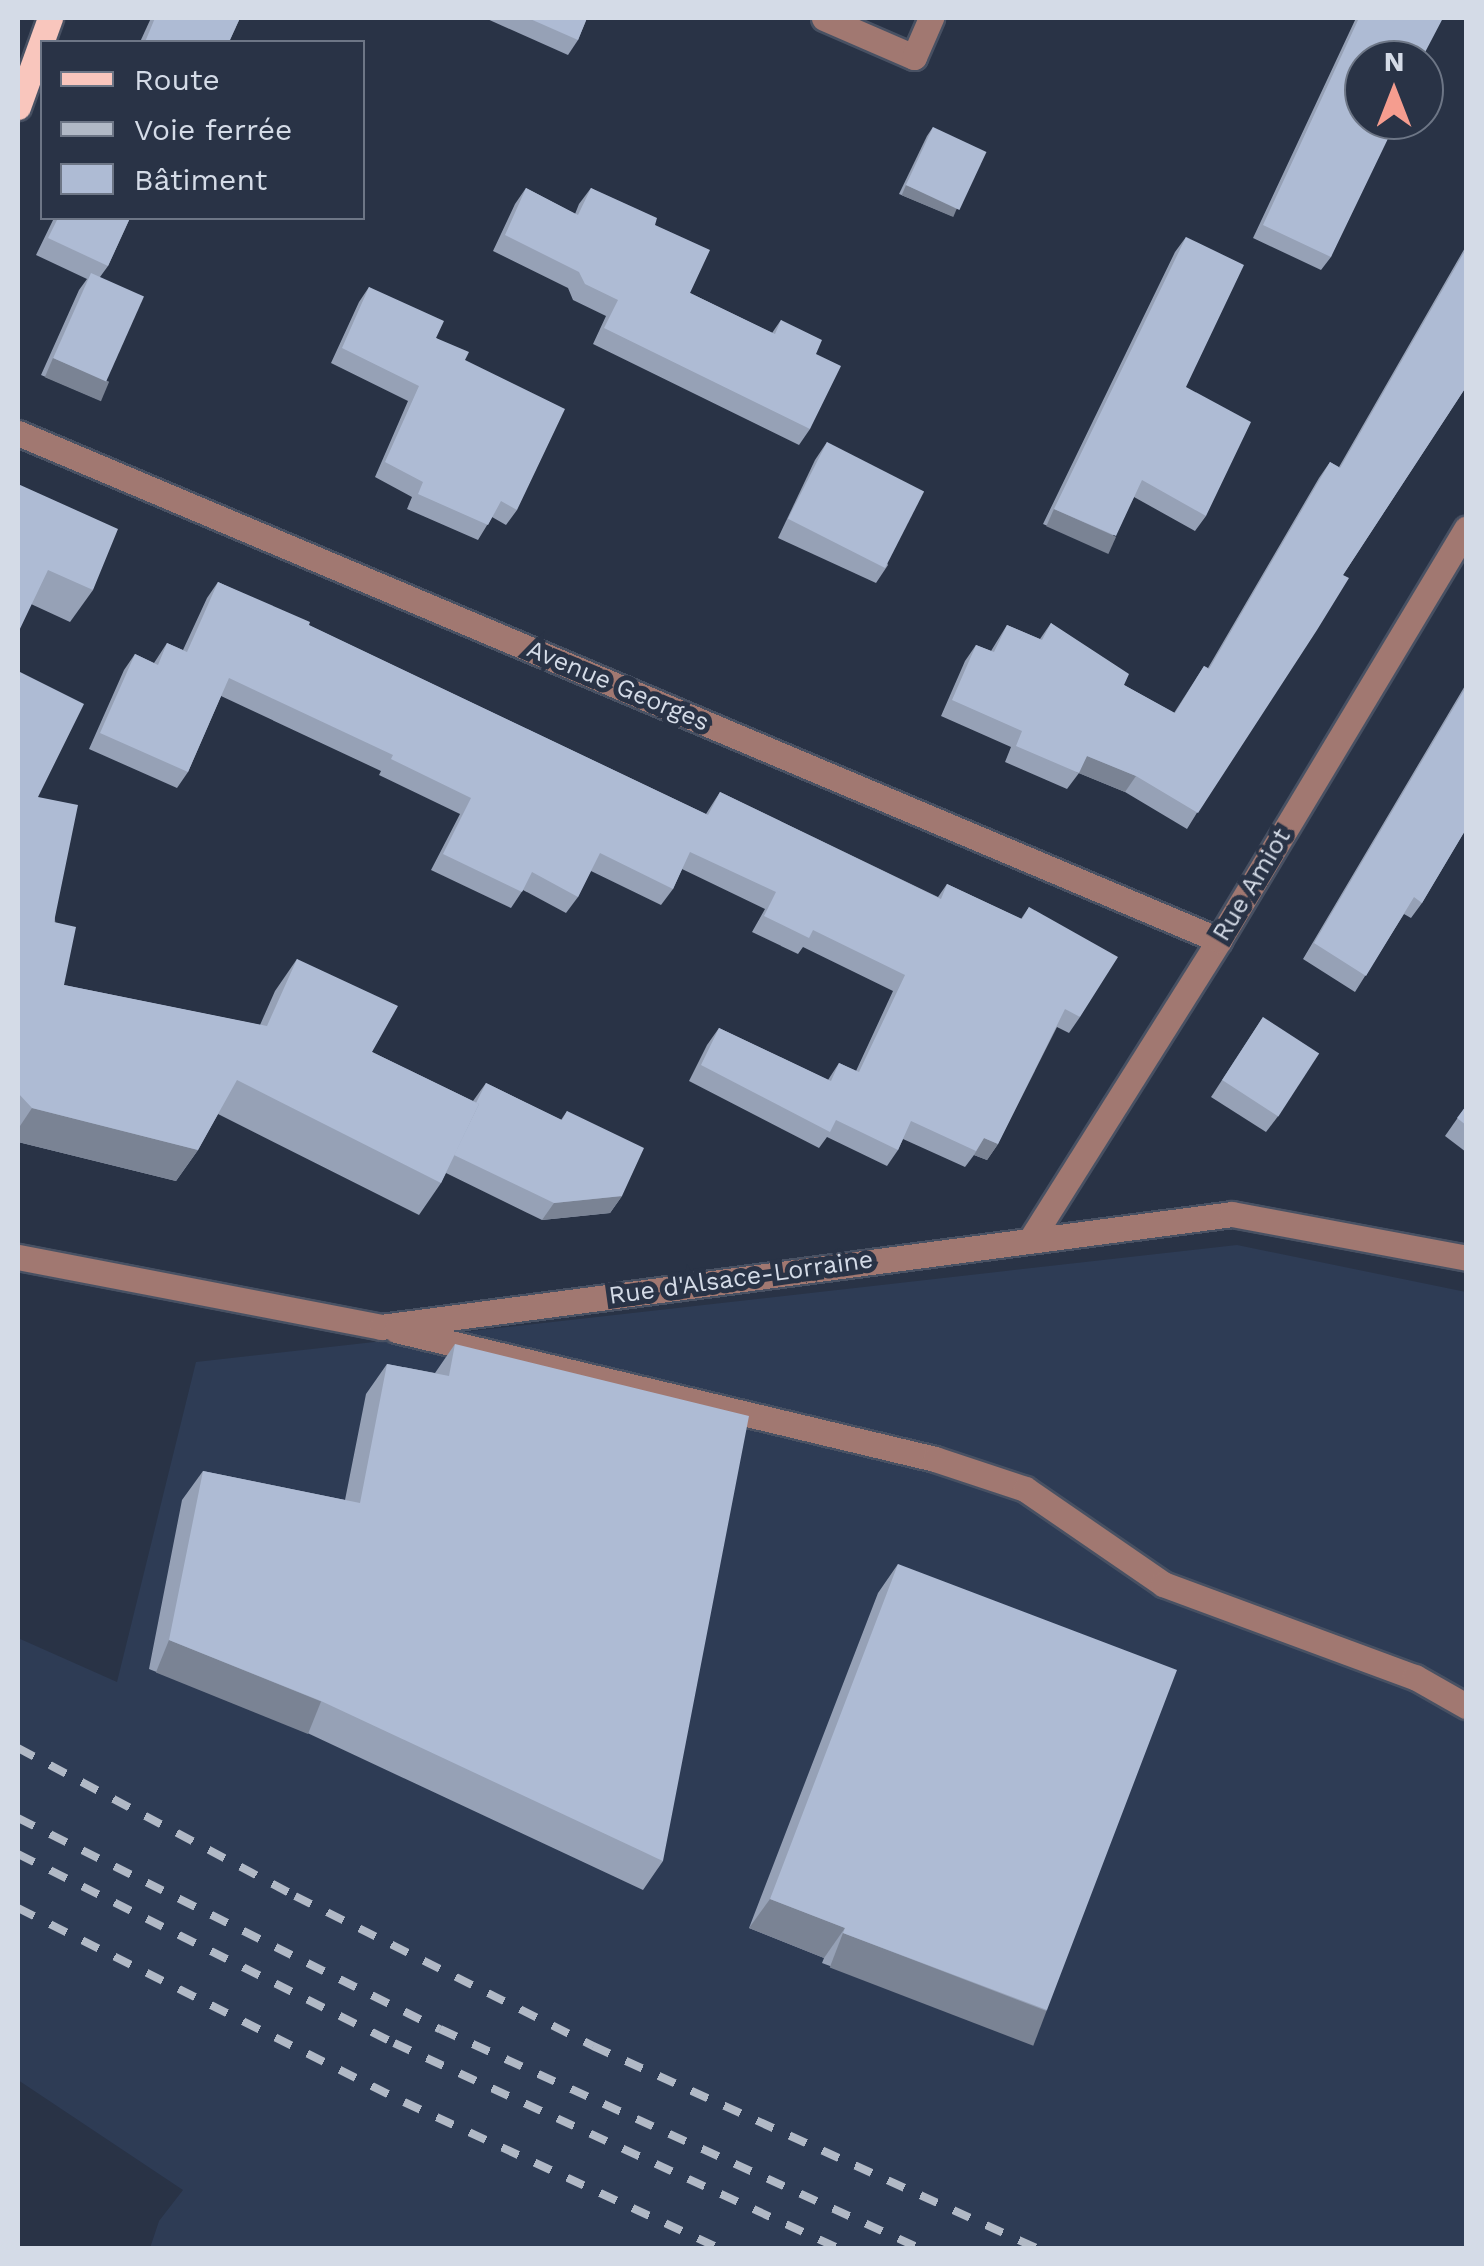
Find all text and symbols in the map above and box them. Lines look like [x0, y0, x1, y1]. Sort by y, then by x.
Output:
legend [40, 40, 365, 220]
north arrow [1344, 40, 1444, 140]
text: N [1384, 45, 1404, 78]
text: Route [134, 62, 220, 97]
text: Voie ferrée [134, 112, 292, 147]
text: Bâtiment [134, 162, 267, 197]
street label: Avenue Georges [522, 634, 714, 738]
street label: Rue Amiot [1206, 823, 1298, 947]
street label: Rue d'Alsace-Lorraine [607, 1245, 875, 1311]

